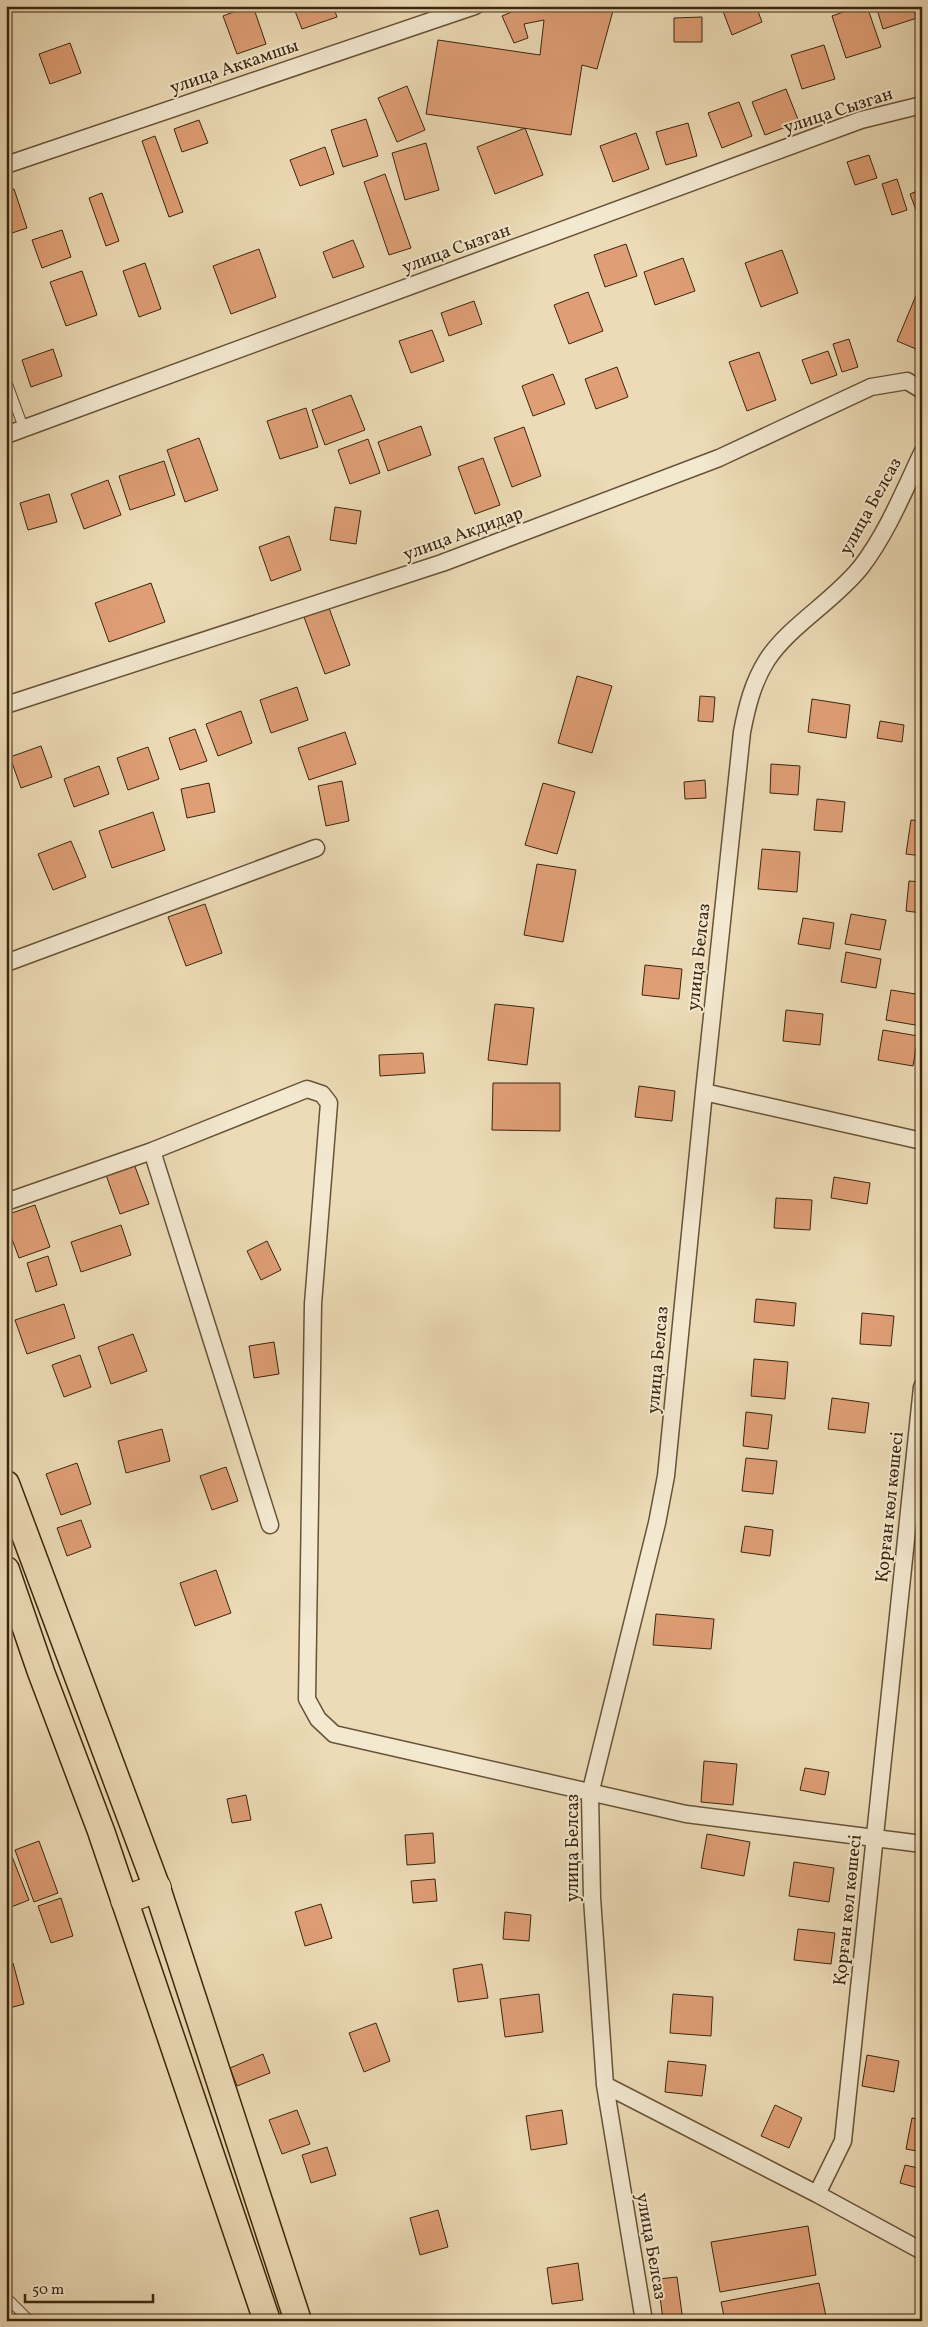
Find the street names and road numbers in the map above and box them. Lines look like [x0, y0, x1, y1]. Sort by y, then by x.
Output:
street label: улица Аккамшы [167, 34, 302, 101]
street label: улица Сызган [781, 82, 896, 141]
street label: улица Сызган [399, 218, 514, 281]
street label: улица Белсаз [834, 453, 909, 560]
street label: улица Акдидар [400, 501, 527, 568]
street label: улица Белсаз [681, 902, 718, 1012]
street label: улица Белсаз [641, 1305, 676, 1415]
street label: Қорған көл көшесі [870, 1430, 911, 1584]
street label: улица Белсаз [561, 1794, 586, 1902]
street label: Қорған көл көшесі [828, 1833, 869, 1987]
street label: улица Белсаз [629, 2191, 672, 2302]

